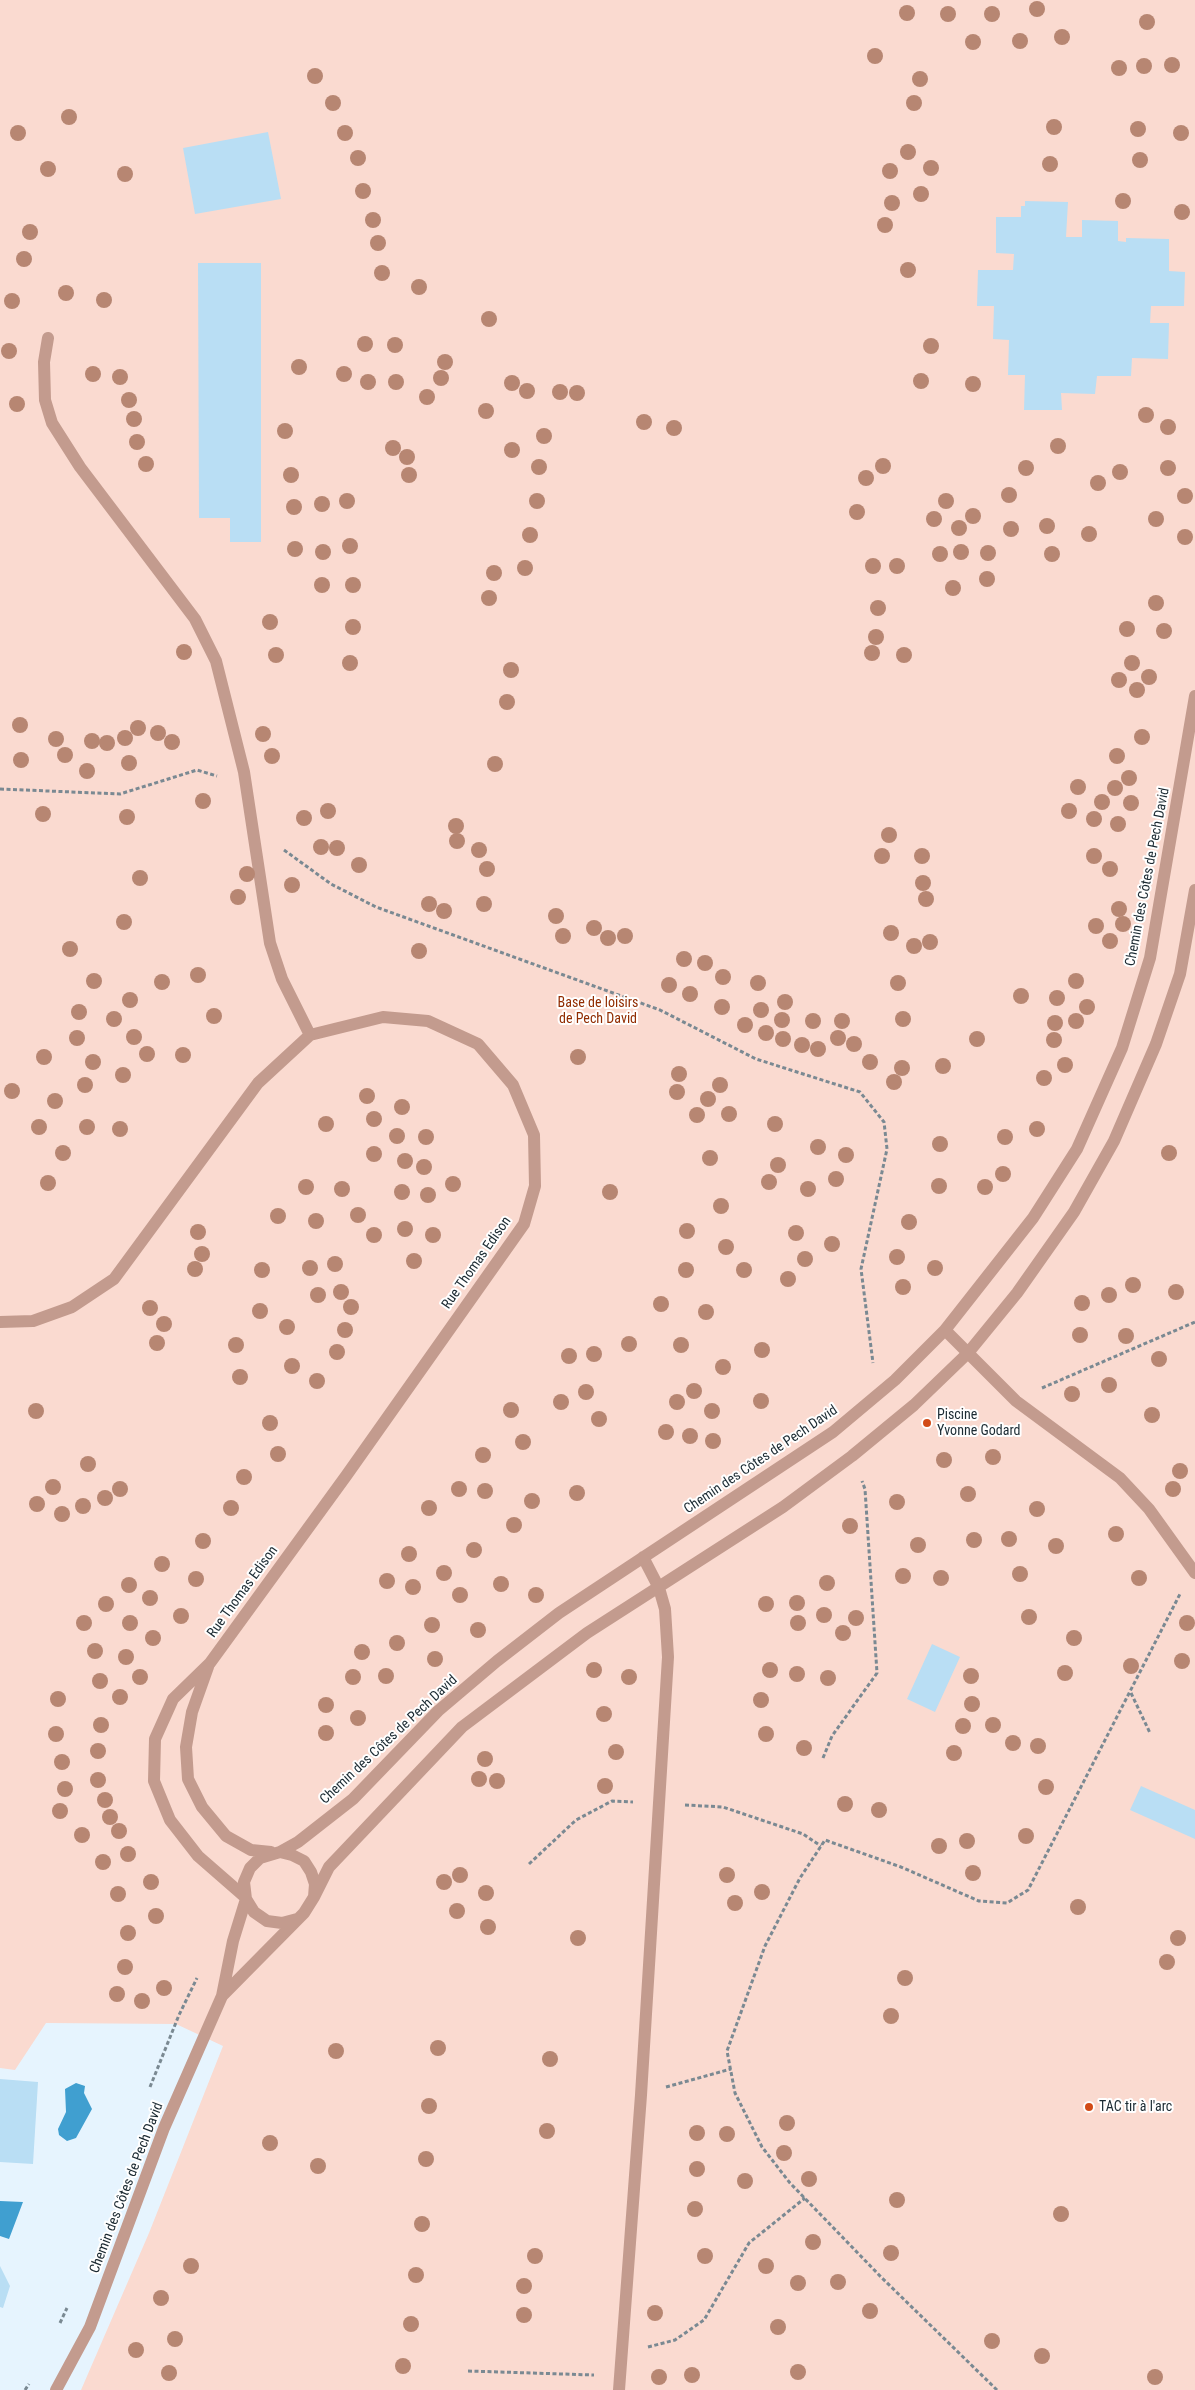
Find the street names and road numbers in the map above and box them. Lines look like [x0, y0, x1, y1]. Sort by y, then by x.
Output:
street label: Chemin des Côtes de Pech David [1122, 786, 1174, 968]
street label: Rue Thomas Edison [439, 1214, 515, 1312]
street label: Chemin des Côtes de Pech David [681, 1402, 841, 1518]
street label: Rue Thomas Edison [204, 1543, 282, 1641]
street label: Chemin des Côtes de Pech David [317, 1672, 461, 1808]
street label: Chemin des Côtes de Pech David [87, 2100, 167, 2276]

